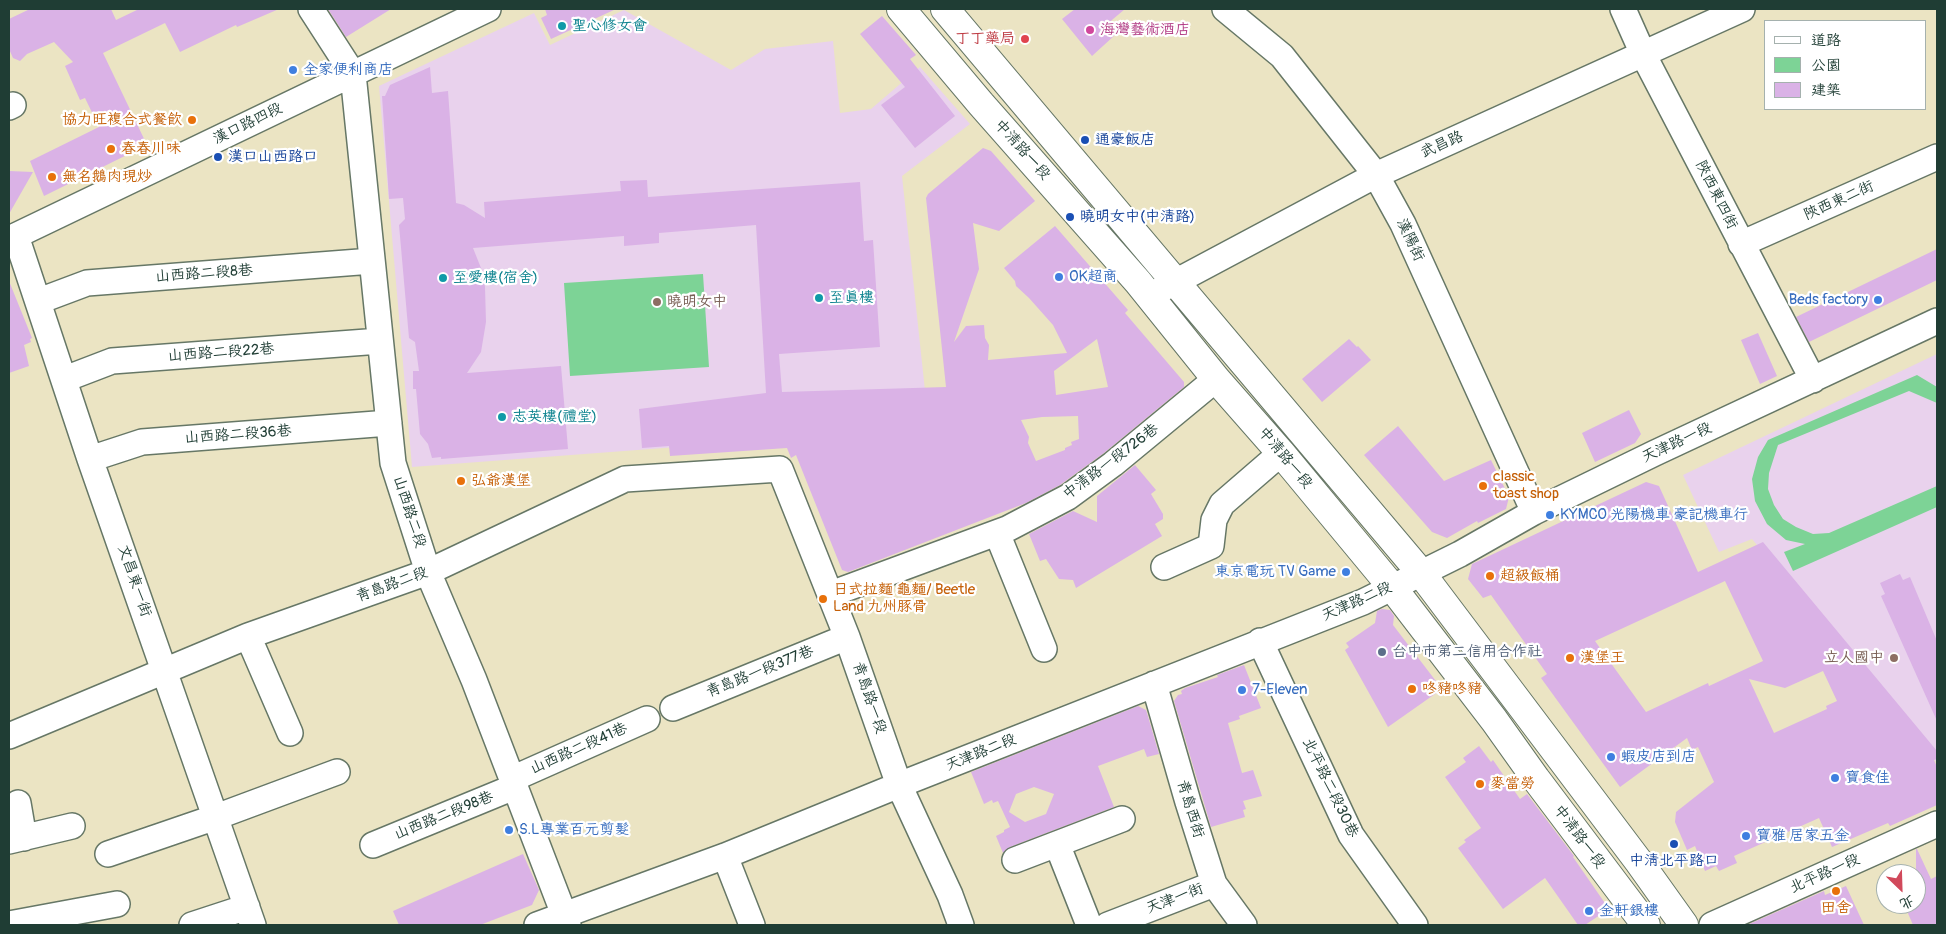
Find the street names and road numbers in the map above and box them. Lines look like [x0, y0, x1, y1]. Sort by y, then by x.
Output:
street label: 漢口路四段 [210, 99, 286, 149]
street label: 中清路一段 [990, 116, 1054, 184]
street label: 武昌路 [1418, 128, 1466, 162]
street label: 陜西東四街 [1691, 158, 1741, 232]
street label: 陜西東二街 [1801, 178, 1877, 224]
street label: 漢陽街 [1392, 216, 1428, 264]
street label: 山西路二段8巷 [155, 262, 253, 286]
street label: 山西路二段22巷 [167, 340, 275, 366]
street label: 天津路一段 [1639, 419, 1715, 467]
street label: 中清路一段726巷 [1060, 420, 1162, 504]
street label: 山西路二段36巷 [184, 422, 292, 448]
street label: 中清路一段 [1254, 423, 1316, 493]
street label: 山西路二段 [389, 474, 429, 550]
street label: 文昌東一街 [113, 543, 155, 619]
street label: 青島路二段 [354, 564, 430, 606]
street label: 天津路二段 [1319, 579, 1395, 625]
street label: 青島路一段377巷 [704, 642, 816, 702]
street label: 青島路一段 [848, 660, 890, 736]
street label: 山西路二段41巷 [528, 720, 630, 778]
street label: 天津路二段 [943, 731, 1019, 775]
street label: 北平路二段30巷 [1298, 735, 1362, 841]
street label: 青島西街 [1173, 778, 1207, 840]
street label: 山西路二段98巷 [392, 788, 496, 844]
street label: 中清路一段 [1549, 802, 1609, 872]
street label: 北平路一段 [1787, 851, 1863, 897]
street label: 天津一街 [1144, 880, 1206, 918]

